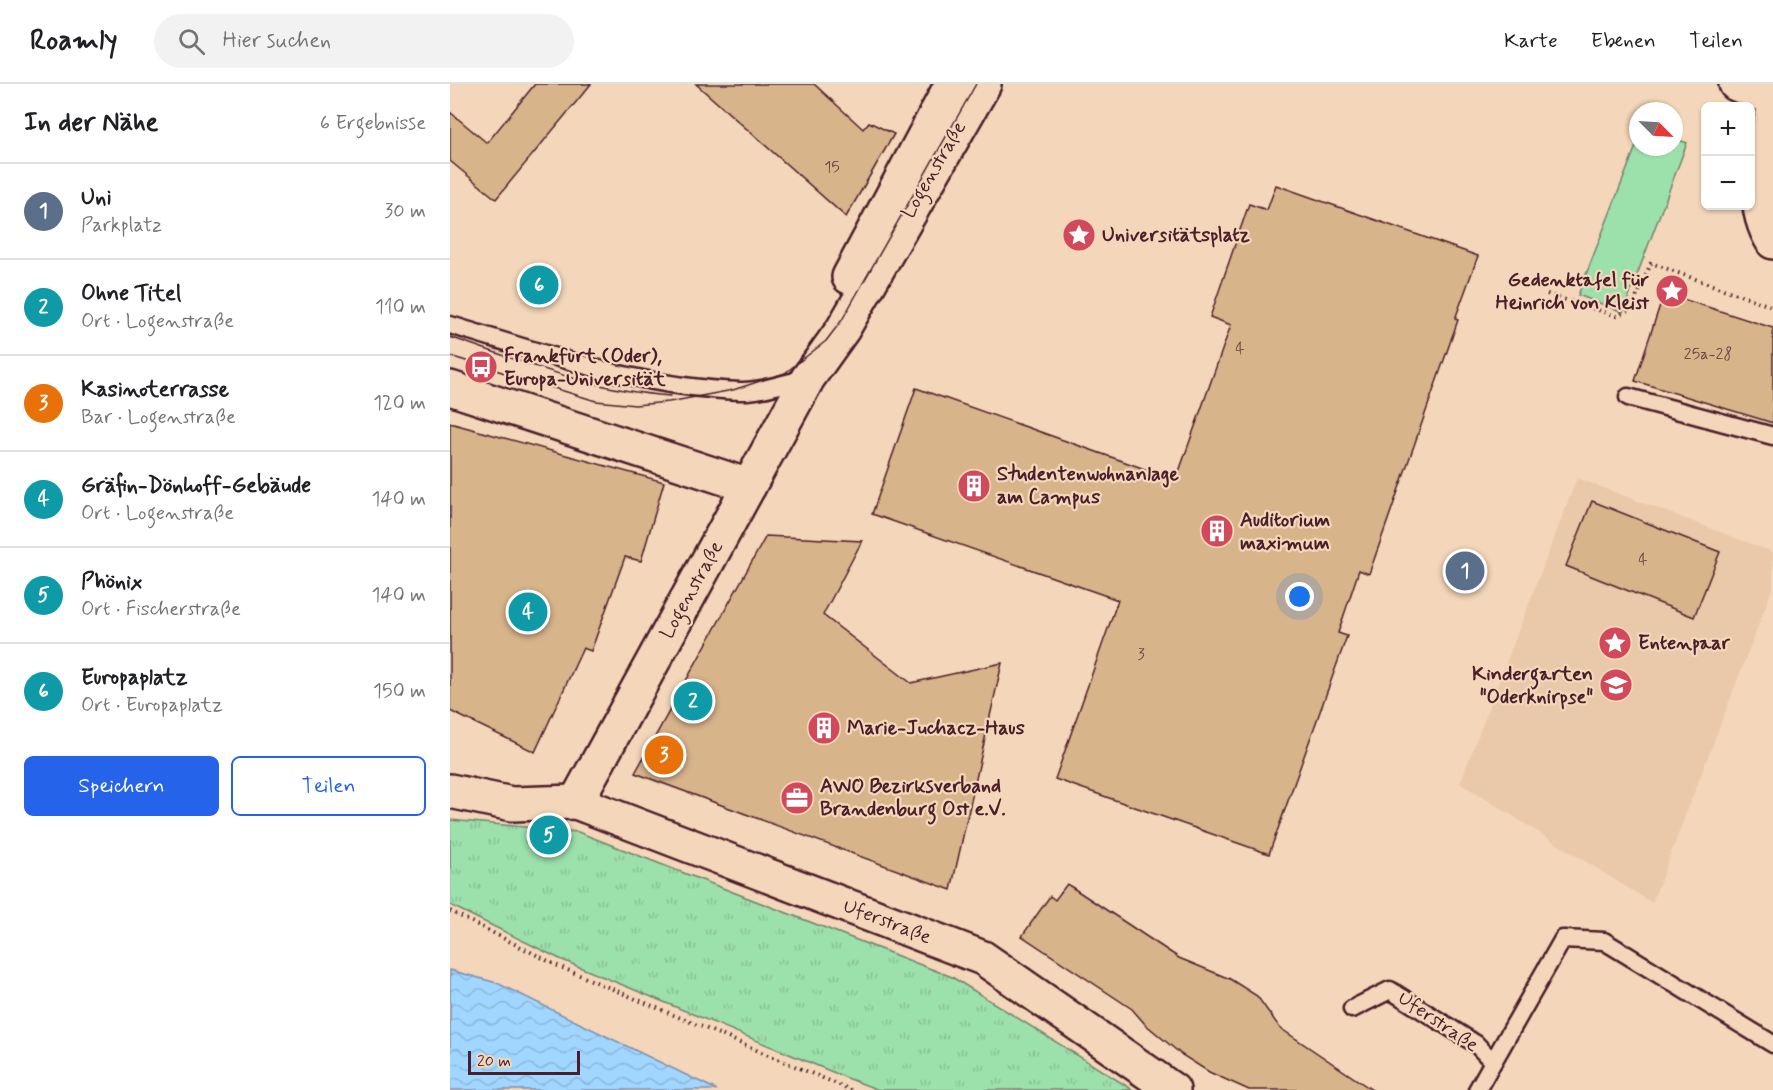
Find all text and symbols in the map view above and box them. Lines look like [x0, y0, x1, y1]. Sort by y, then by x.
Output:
search box [154, 14, 574, 68]
text: Roamly [30, 23, 118, 60]
icon: search [175, 25, 208, 58]
text: Hier suchen [223, 27, 331, 55]
text: Karte [1504, 27, 1558, 55]
text: Ebenen [1591, 27, 1656, 55]
text: Teilen [1689, 27, 1743, 55]
north arrow [1629, 102, 1683, 156]
map controls [1701, 102, 1755, 210]
button: + [1701, 102, 1755, 156]
text: In der Nähe [24, 106, 158, 140]
text: 6 Ergebnisse [320, 110, 426, 137]
street label: Logenstraße [895, 116, 975, 225]
button: − [1701, 156, 1755, 210]
house number: 15 [824, 157, 840, 178]
text: Uni [81, 184, 112, 212]
text: 1 [39, 198, 48, 225]
text: 30 m [384, 198, 426, 225]
text: Parkplatz [81, 212, 162, 239]
place icon: Universitätsplatz [1061, 217, 1097, 253]
place label: Universitätsplatz [1102, 222, 1250, 249]
pin: 6 [520, 262, 559, 308]
place label: Gedenktafel für Heinrich von Kleist [1496, 267, 1650, 317]
place icon: Gedenktafel für Heinrich von Kleist [1654, 273, 1690, 309]
text: Ohne Titel [81, 280, 181, 308]
text: 2 [39, 294, 48, 321]
text: 110 m [375, 294, 426, 321]
text: Ort · Logenstraße [81, 308, 234, 335]
house number: 4 [1235, 338, 1245, 359]
place label: Frankfurt (Oder), Europa-Universität [504, 343, 667, 393]
house number: 25a-28 [1684, 344, 1732, 365]
bus stop icon: Frankfurt (Oder), Europa-Universität [463, 349, 499, 385]
text: Kasinoterrasse [81, 376, 229, 404]
text: 3 [39, 390, 48, 417]
text: 120 m [373, 390, 426, 417]
text: Bar · Logenstraße [81, 404, 236, 431]
place label: Studentenwohnanlage am Campus [997, 461, 1179, 511]
building icon: Studentenwohnanlage am Campus [956, 468, 992, 504]
text: Gräfin-Dönhoff-Gebäude [81, 472, 311, 500]
text: 4 [38, 486, 49, 513]
text: 140 m [372, 486, 426, 513]
text: Ort · Logenstraße [81, 500, 234, 527]
place label: Auditorium maximum [1240, 507, 1330, 557]
building icon: Auditorium maximum [1199, 513, 1235, 549]
street label: Logenstraße [654, 536, 732, 645]
pin: 1 [1446, 548, 1484, 594]
house number: 4 [1638, 549, 1648, 570]
text: Phönix [81, 568, 142, 596]
text: 5 [38, 582, 50, 609]
text: 140 m [372, 582, 426, 609]
your location [1285, 582, 1314, 611]
pin: 4 [508, 590, 548, 634]
text: Ort · Fischerstraße [81, 596, 241, 623]
place icon: Entenpaar [1597, 625, 1633, 661]
place label: Entenpaar [1638, 630, 1730, 657]
house number: 3 [1137, 644, 1145, 665]
place label: Kindergarten "Oderknirpse" [1472, 661, 1593, 711]
text: Europaplatz [81, 664, 188, 692]
school or university icon: Kindergarten "Oderknirpse" [1598, 667, 1634, 703]
text: 6 [38, 678, 49, 705]
text: 150 m [373, 678, 426, 705]
pin: 2 [674, 678, 712, 724]
text: Ort · Europaplatz [81, 692, 223, 719]
building icon: Marie-Juchacz-Haus [806, 710, 842, 746]
place label: Marie-Juchacz-Haus [847, 715, 1025, 742]
pin: 3 [644, 732, 684, 778]
button: Speichern [24, 756, 219, 816]
button: Teilen [231, 756, 426, 816]
place label: AWO Bezirksverband Brandenburg Ost e.V. [820, 773, 1006, 825]
office icon: AWO Bezirksverband Brandenburg Ost e.V. [779, 780, 815, 816]
pin: 5 [530, 812, 568, 858]
street label: Uferstraße [839, 893, 935, 951]
street label: Uferstraße [1392, 985, 1484, 1059]
scale bar [468, 1048, 580, 1076]
text: 20 m [477, 1051, 511, 1072]

